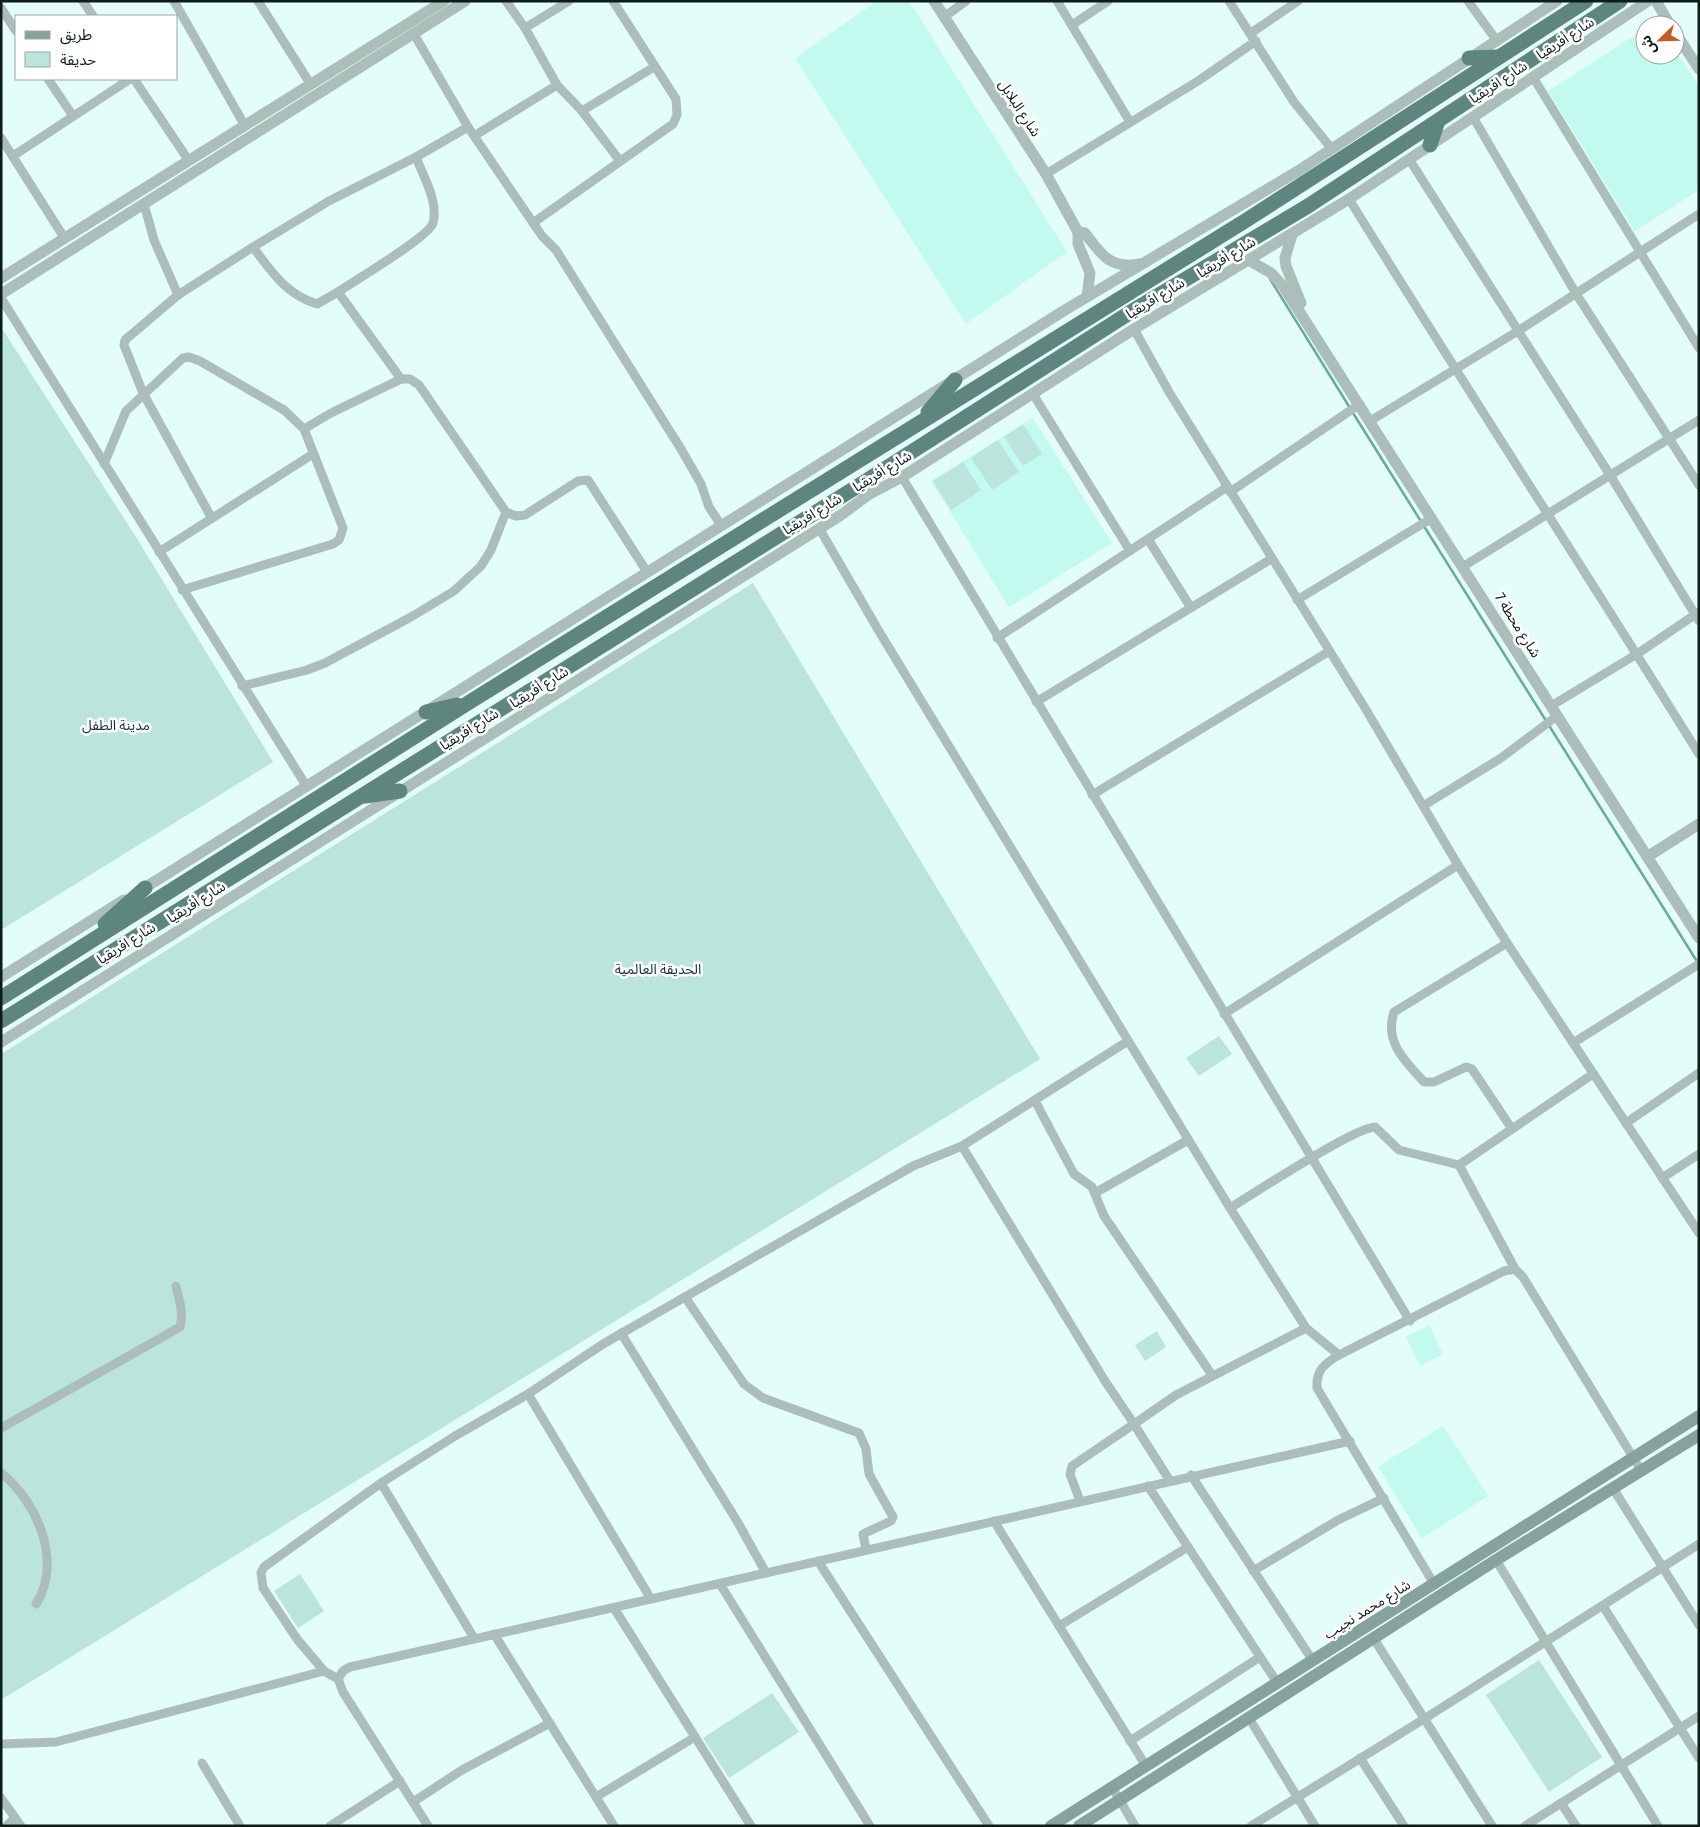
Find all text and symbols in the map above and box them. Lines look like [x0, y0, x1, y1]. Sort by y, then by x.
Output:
street label: شارع أفريقيا [1533, 13, 1599, 65]
legend [15, 15, 178, 80]
north arrow [1635, 15, 1685, 65]
text: طريق [60, 26, 92, 45]
text: ش [1637, 33, 1659, 57]
text: حديقة [60, 51, 96, 69]
street label: شارع افريقيا [1466, 57, 1532, 109]
street label: شارع البلابل [993, 77, 1044, 141]
street label: شارع أفريقيا [1193, 233, 1260, 283]
street label: شارع افريقيا [1123, 274, 1189, 324]
street label: شارع أفريقيا [849, 447, 916, 497]
street label: شارع افريقيا [780, 490, 846, 540]
street label: شارع محطة 7 [1489, 590, 1544, 662]
street label: شارع أفريقيا [507, 662, 573, 714]
street label: شارع افريقيا [437, 705, 503, 756]
park label: مدينة الطفل [82, 717, 150, 734]
street label: شارع أفريقيا [164, 877, 230, 929]
street label: شارع افريقيا [94, 919, 160, 970]
park label: الحديقة العالمية [615, 961, 701, 977]
street label: شارع محمد نجيب [1321, 1576, 1415, 1644]

